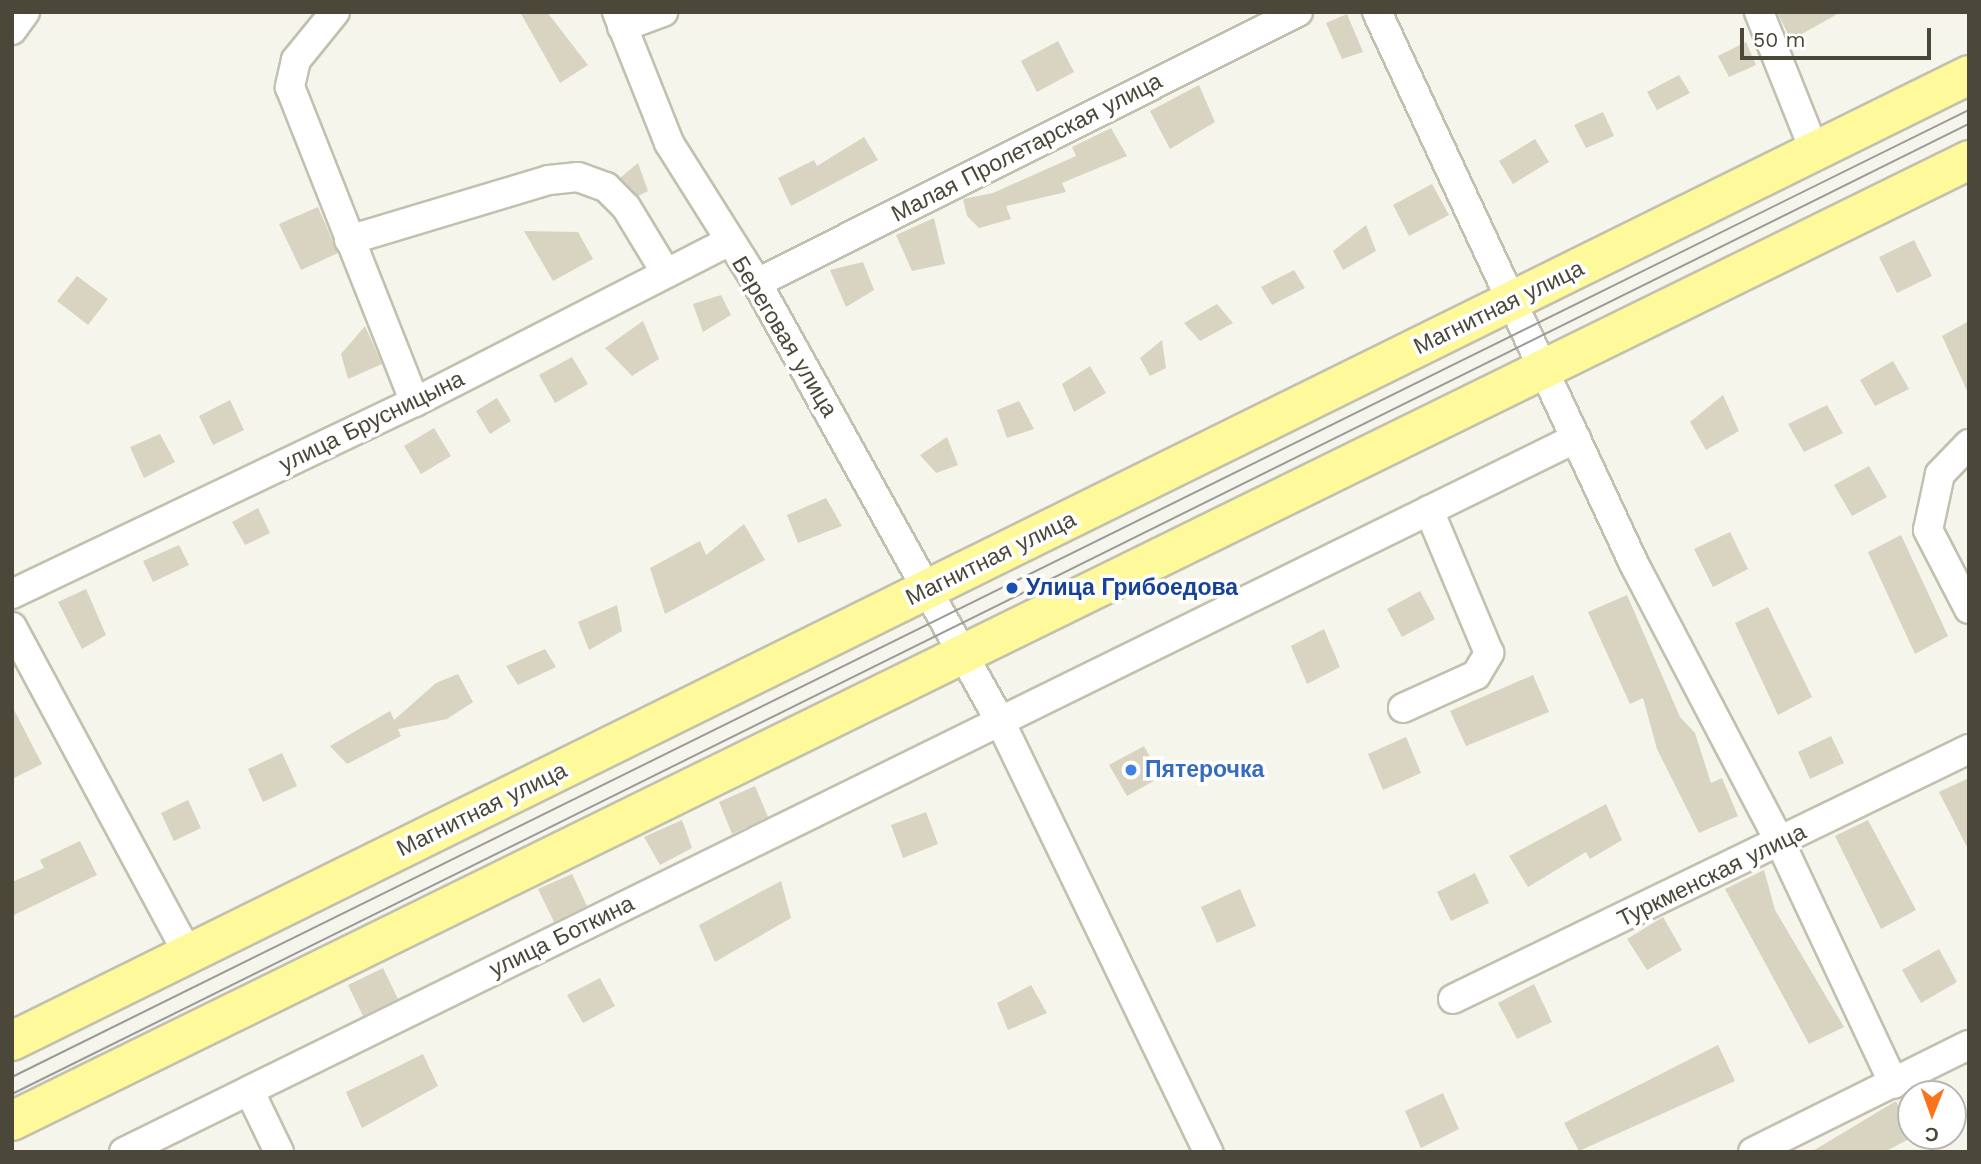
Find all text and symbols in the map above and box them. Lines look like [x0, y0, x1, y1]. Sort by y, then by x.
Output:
scale bar [1743, 14, 1934, 58]
text: 50 m [1753, 27, 1805, 52]
street label: Малая Пролетарская улица [887, 68, 1167, 228]
street label: Береговая улица [725, 252, 843, 422]
street label: Магнитная улица [1409, 255, 1589, 361]
street label: улица Брусницына [275, 365, 469, 479]
street label: Магнитная улица [901, 506, 1081, 612]
place label: Улица Грибоедова [1026, 574, 1238, 602]
marker: Улица Грибоедова [1004, 580, 1020, 596]
place label: Пятерочка [1145, 756, 1264, 784]
street label: Магнитная улица [392, 757, 572, 863]
marker: Пятерочка [1123, 762, 1139, 778]
street label: Туркменская улица [1613, 818, 1811, 934]
street label: улица Боткина [485, 890, 639, 984]
north arrow [1897, 1080, 1967, 1150]
text: С [1925, 1123, 1939, 1146]

